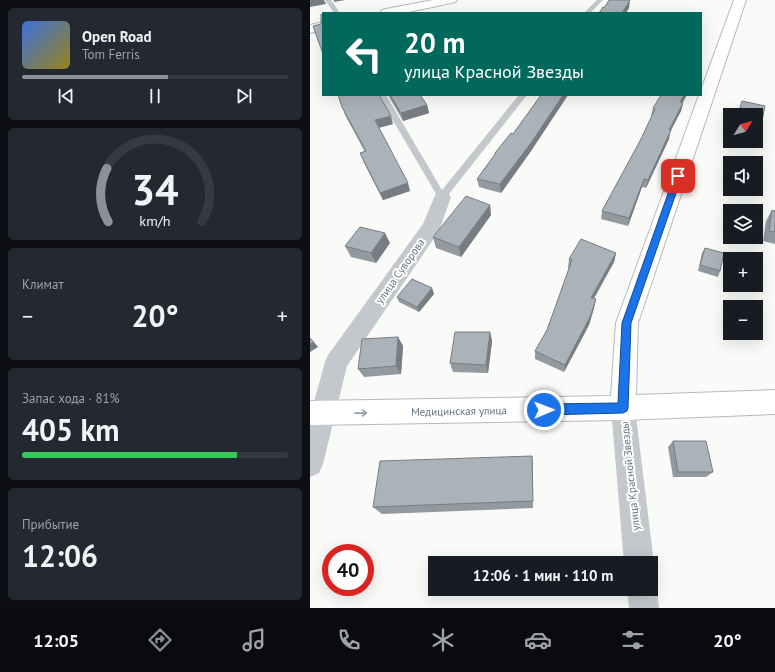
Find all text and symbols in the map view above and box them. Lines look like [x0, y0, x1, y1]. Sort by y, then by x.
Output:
text: 20 m [404, 24, 465, 61]
text: Open Road [82, 27, 152, 46]
icon: left [338, 28, 390, 80]
text: Tom Ferris [82, 46, 140, 63]
text: улица Красной Звезды [404, 60, 584, 83]
icon: previous [55, 85, 77, 107]
icon: pause [144, 85, 166, 107]
icon: next [233, 85, 255, 107]
north arrow [723, 108, 763, 148]
map controls [723, 108, 763, 340]
button: sound [723, 156, 763, 196]
pin [661, 159, 695, 193]
text: 34 [131, 163, 179, 216]
icon: arrive [667, 165, 689, 187]
button: layers [723, 204, 763, 244]
text: km/h [139, 211, 171, 230]
street label: улица Суворова [372, 236, 428, 306]
button: + [723, 252, 763, 292]
text: Климат [22, 276, 64, 293]
text: 20° [131, 296, 179, 335]
button: − [723, 300, 763, 340]
text: − [22, 302, 33, 330]
text: + [277, 302, 288, 330]
position arrow [523, 389, 565, 431]
text: Запас хода · 81% [22, 390, 120, 407]
street label: Медицинская улица [411, 403, 507, 419]
text: 405 km [22, 410, 120, 449]
one-way arrow [354, 410, 367, 417]
street label: улица Красной Звезды [617, 421, 643, 531]
text: Прибытие [22, 516, 79, 533]
text: 12:06 [22, 536, 98, 575]
speed limit sign: 40 [322, 544, 374, 596]
text: 12:06 · 1 мин · 110 m [473, 566, 613, 585]
icon: directions [146, 626, 174, 654]
icon: music [240, 626, 268, 654]
icon: phone [335, 626, 363, 654]
icon: climate [429, 626, 457, 654]
icon: car [524, 626, 552, 654]
icon: filters [619, 626, 647, 654]
text: 12:05 [33, 629, 79, 652]
text: 20° [713, 629, 742, 652]

